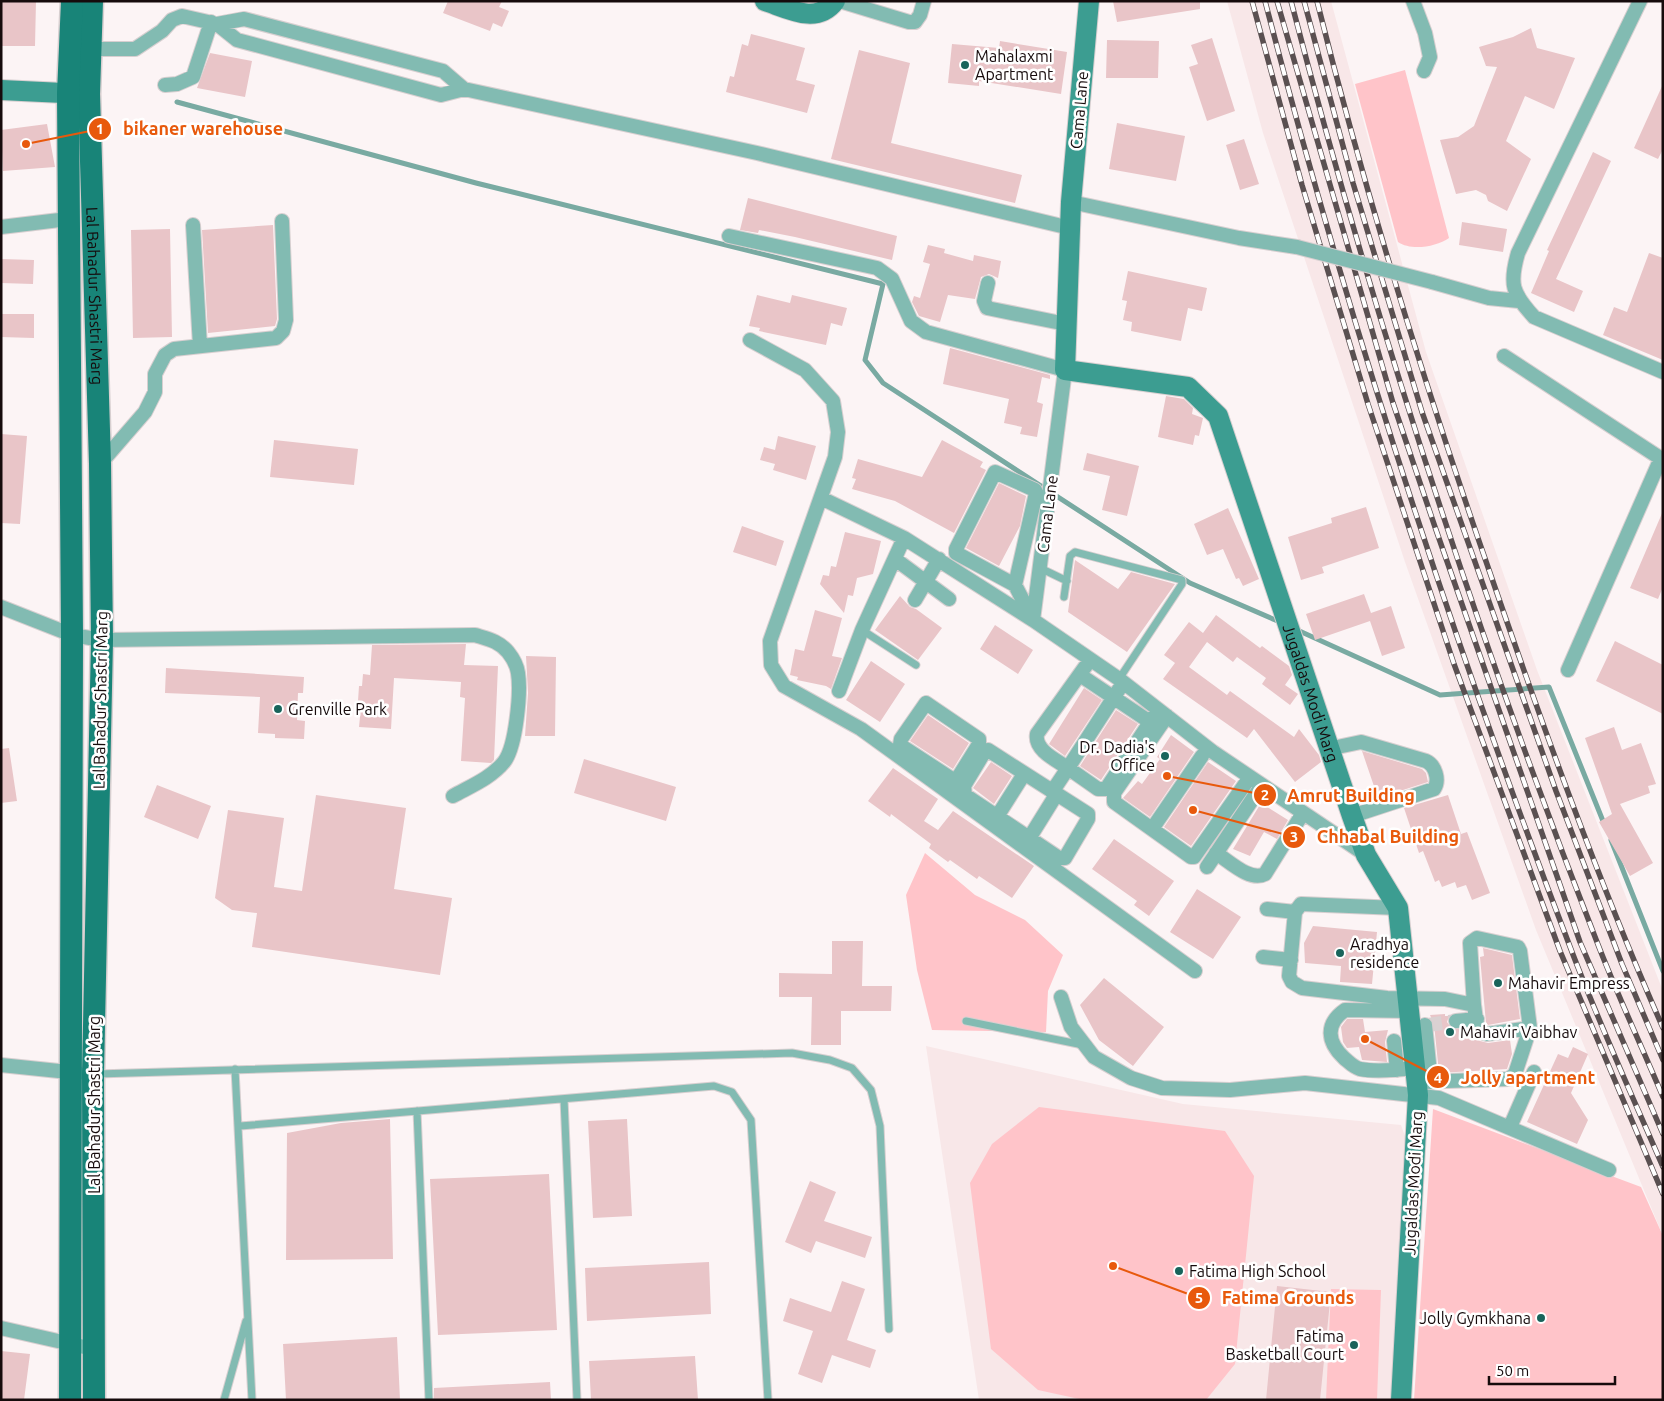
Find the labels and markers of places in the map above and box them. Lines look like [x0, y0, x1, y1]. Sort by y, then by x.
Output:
place label: Mahalaxmi Apartment [975, 47, 1054, 83]
marker: Mahalaxmi Apartment [959, 59, 971, 71]
callout: bikaner warehouse [88, 113, 293, 146]
place label: Grenville Park [288, 700, 387, 718]
marker: Grenville Park [272, 703, 284, 715]
place label: Dr. Dadia's Office [1079, 738, 1155, 774]
marker: Dr. Dadia's Office [1159, 750, 1171, 762]
callout: Amrut Building [1252, 779, 1425, 812]
callout: Chhabal Building [1281, 820, 1469, 853]
place label: Aradhya residence [1350, 935, 1419, 971]
marker: Aradhya residence [1334, 947, 1346, 959]
place label: Mahavir Empress [1508, 974, 1630, 992]
marker: Mahavir Empress [1492, 977, 1504, 989]
place label: Mahavir Vaibhav [1460, 1023, 1578, 1041]
marker: Mahavir Vaibhav [1444, 1026, 1456, 1038]
callout: Jolly apartment [1426, 1061, 1605, 1094]
place label: Fatima High School [1189, 1262, 1326, 1280]
marker: Fatima High School [1173, 1265, 1185, 1277]
callout: Fatima Grounds [1186, 1281, 1364, 1314]
place label: Jolly Gymkhana [1419, 1309, 1531, 1327]
marker: Jolly Gymkhana [1535, 1312, 1547, 1324]
place label: Fatima Basketball Court [1225, 1327, 1345, 1363]
marker: Fatima Basketball Court [1348, 1339, 1360, 1351]

